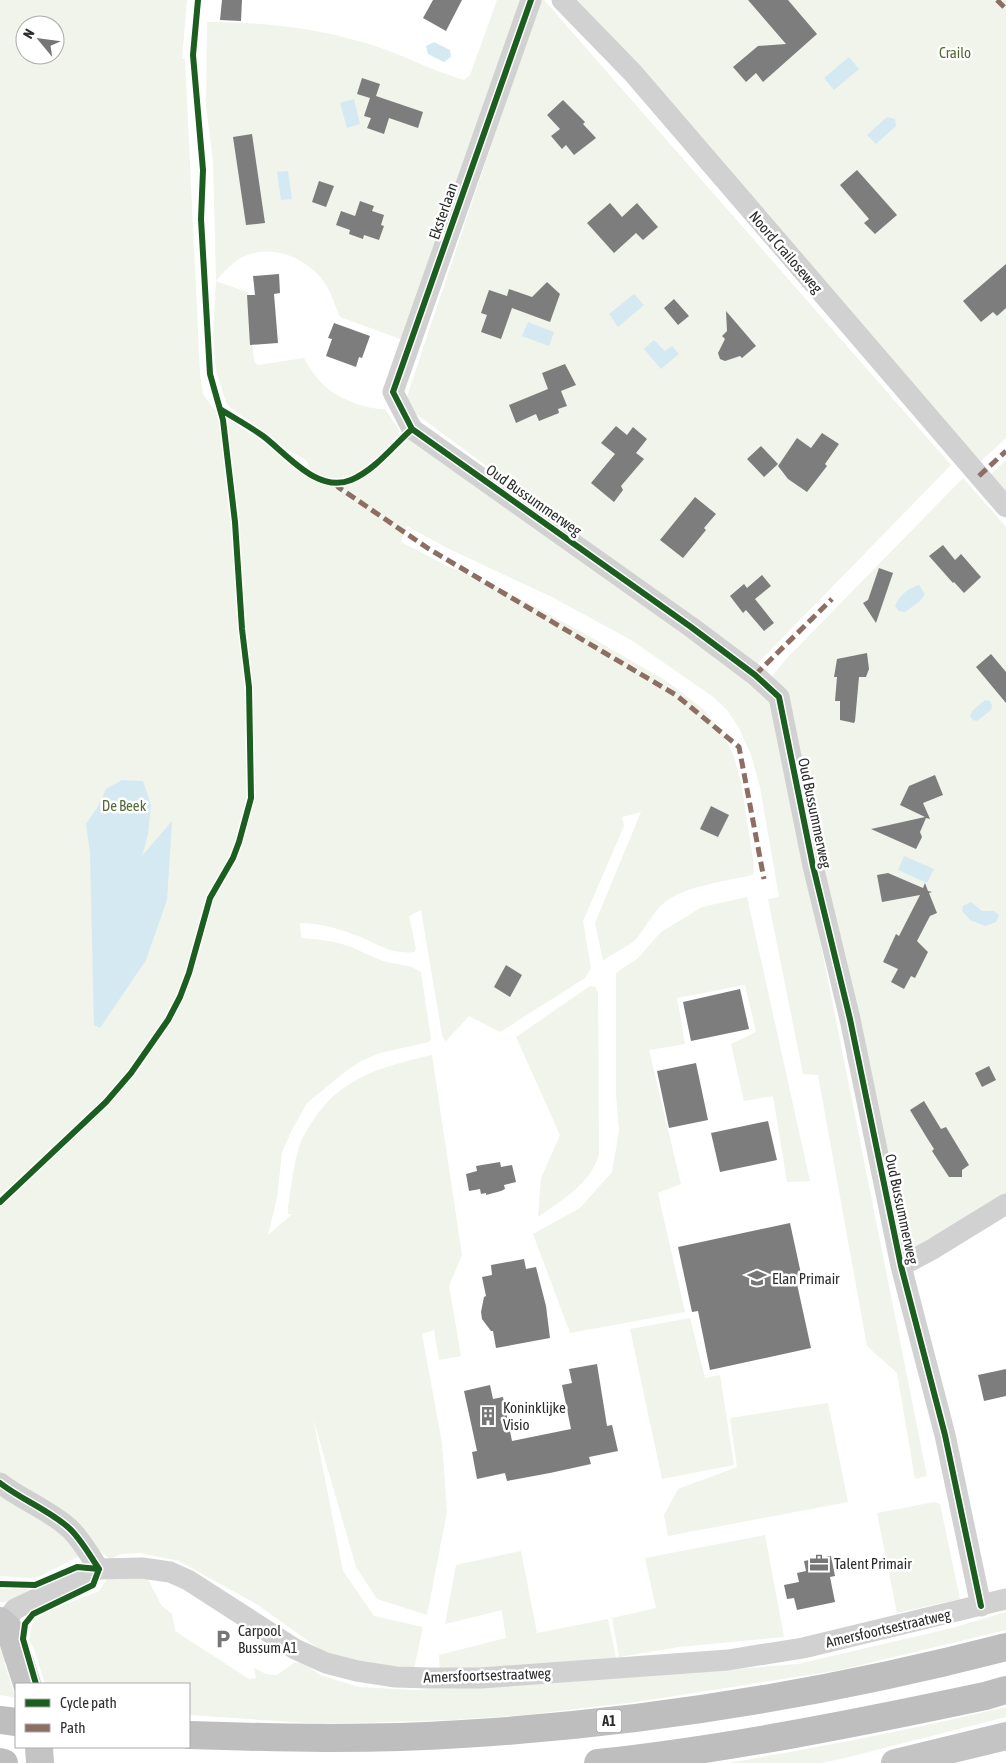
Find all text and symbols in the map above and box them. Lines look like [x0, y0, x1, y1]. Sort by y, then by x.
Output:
north arrow [15, 15, 65, 65]
text: N [20, 26, 38, 41]
park label: Crailo [939, 44, 971, 61]
street label: Eksterlaan [425, 180, 461, 242]
street label: Noord Crailoseweg [746, 208, 826, 297]
street label: Oud Bussummerweg [483, 461, 585, 539]
street label: Oud Bussummerweg [795, 756, 835, 870]
park label: De Beek [102, 797, 147, 814]
street label: Oud Bussummerweg [882, 1152, 922, 1266]
school or university icon: Elan Primair [746, 1267, 768, 1289]
place label: Elan Primair [772, 1270, 840, 1287]
place label: Koninklijke Visio [503, 1399, 566, 1433]
building icon: Koninklijke Visio [477, 1405, 499, 1427]
office icon: Talent Primair [808, 1552, 830, 1574]
place label: Talent Primair [834, 1555, 912, 1572]
street label: Amersfoortsestraatweg [824, 1605, 953, 1651]
place label: Carpool Bussum A1 [238, 1622, 297, 1656]
parking icon: Carpool Bussum A1 [212, 1628, 234, 1650]
street label: Amersfoortsestraatweg [423, 1664, 552, 1686]
legend [15, 1683, 190, 1748]
text: Cycle path [60, 1694, 117, 1711]
road number: A1 [596, 1710, 622, 1732]
text: Path [60, 1719, 86, 1736]

